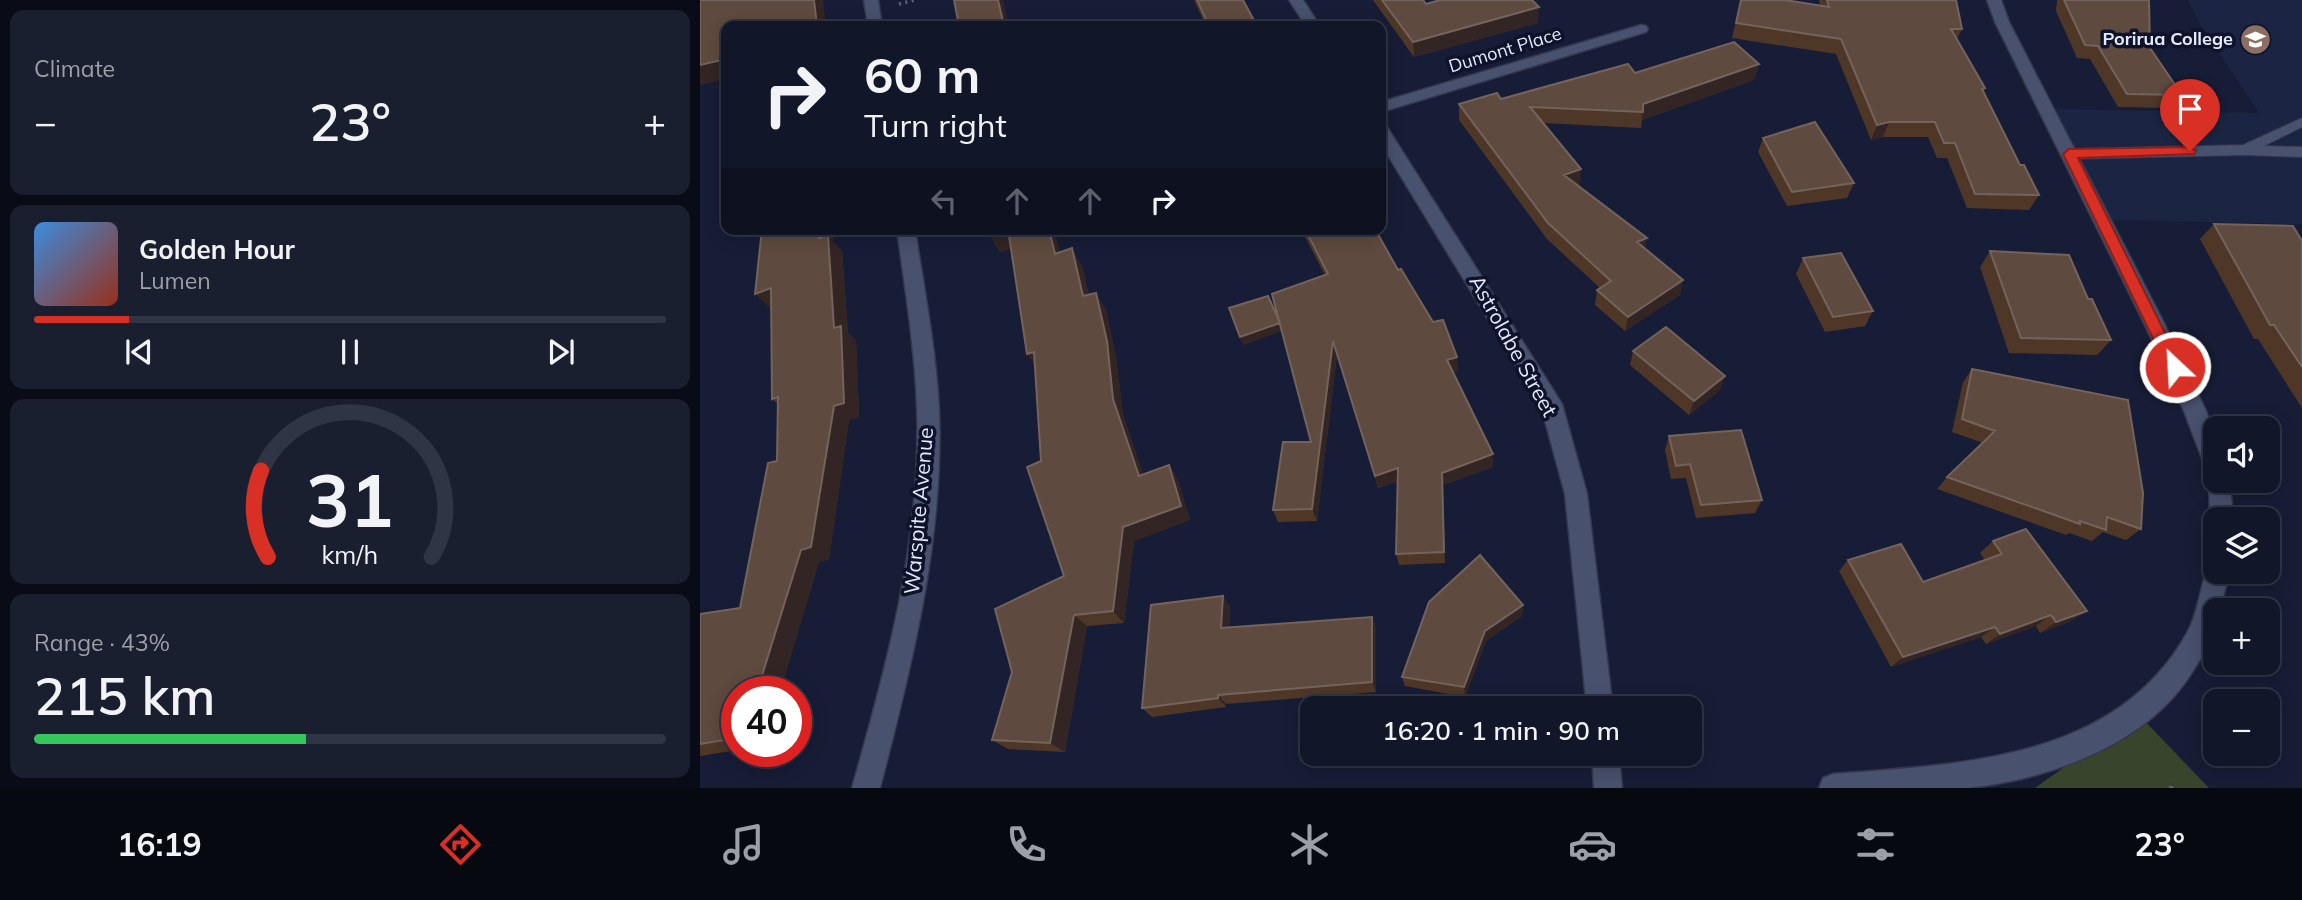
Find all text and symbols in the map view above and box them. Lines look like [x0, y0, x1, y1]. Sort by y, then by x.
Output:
street label: Dumont Place [1446, 21, 1564, 78]
school or university icon: Porirua College [2239, 22, 2273, 56]
place label: Porirua College [2102, 27, 2233, 50]
text: 60 m [864, 44, 980, 105]
icon: right [749, 49, 840, 140]
text: Climate [34, 54, 115, 83]
pin [2160, 79, 2220, 151]
text: 23° [309, 89, 391, 154]
icon: arrive [2171, 90, 2209, 128]
text: − [34, 98, 57, 146]
text: + [643, 98, 666, 146]
text: Turn right [864, 105, 1007, 145]
icon: left [925, 182, 963, 220]
icon: ahead [998, 182, 1036, 220]
icon: ahead [1071, 182, 1109, 220]
icon: right [1144, 182, 1182, 220]
text: Golden Hour [139, 233, 295, 266]
text: Lumen [139, 266, 211, 295]
street label: Astrolabe Street [1464, 270, 1563, 421]
position arrow [2138, 330, 2212, 404]
icon: previous [120, 333, 158, 371]
icon: pause [331, 333, 369, 371]
icon: next [542, 333, 580, 371]
map controls [2203, 416, 2280, 766]
button: sound [2203, 416, 2280, 493]
street label: Warspite Avenue [898, 426, 938, 596]
text: 31 [306, 455, 394, 546]
button: layers [2203, 507, 2280, 584]
text: km/h [322, 539, 378, 570]
button: + [2203, 598, 2280, 675]
text: Range · 43% [34, 628, 170, 657]
text: 215 km [34, 663, 215, 728]
speed limit sign: 40 [721, 676, 812, 767]
button: − [2203, 689, 2280, 766]
text: 16:20 · 1 min · 90 m [1382, 714, 1620, 747]
icon: directions [436, 820, 485, 869]
icon: music [719, 820, 768, 869]
icon: phone [1002, 820, 1051, 869]
icon: climate [1285, 820, 1334, 869]
icon: car [1568, 820, 1617, 869]
icon: filters [1851, 820, 1900, 869]
text: 16:19 [117, 824, 202, 864]
text: 23° [2134, 824, 2185, 864]

